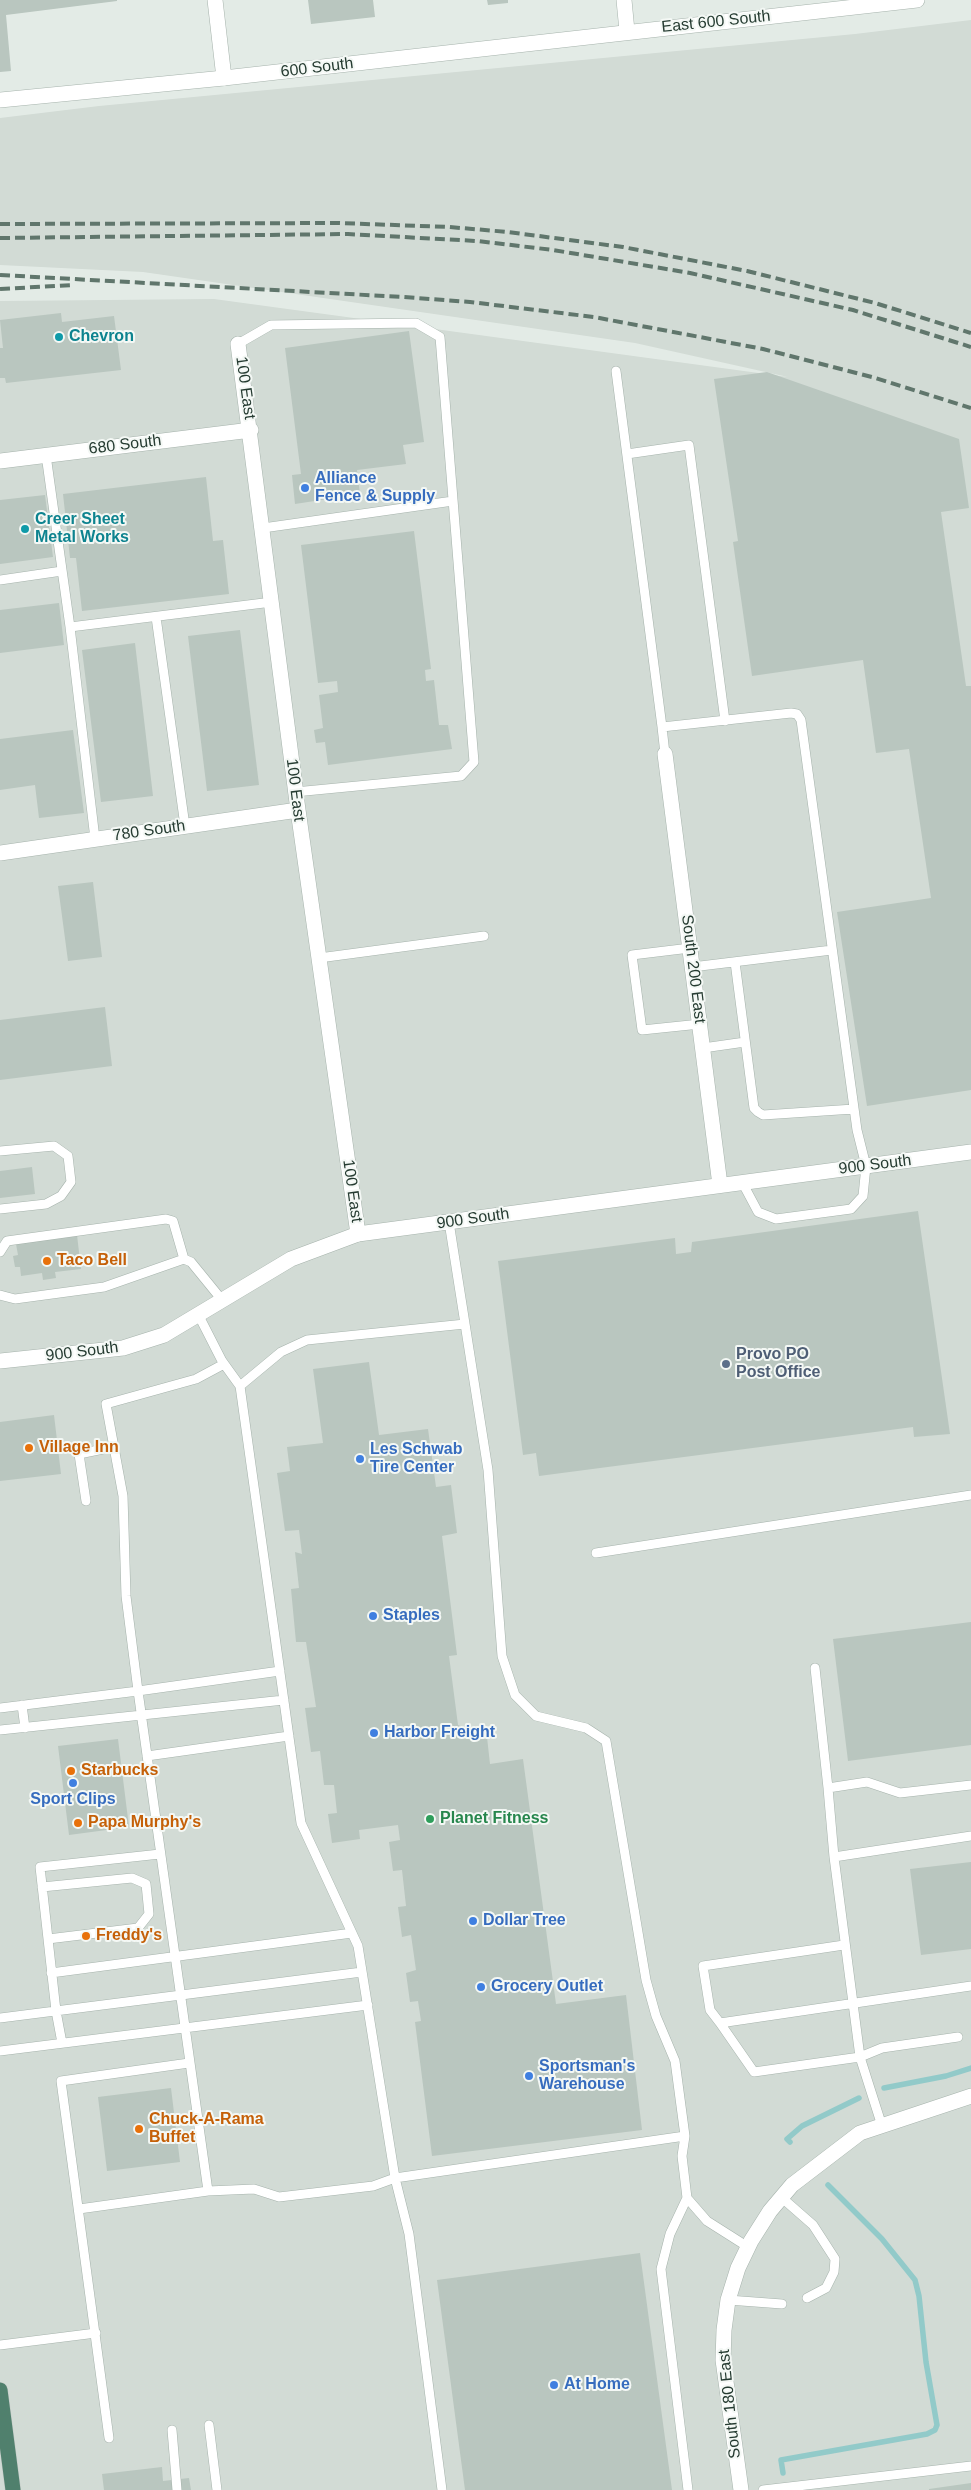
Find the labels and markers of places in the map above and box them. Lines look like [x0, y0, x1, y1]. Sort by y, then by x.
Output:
place label: Chevron [69, 327, 134, 347]
marker: Chevron [53, 331, 65, 343]
place label: Alliance Fence & Supply [315, 469, 435, 507]
marker: Alliance Fence & Supply [299, 482, 311, 494]
place label: Creer Sheet Metal Works [35, 510, 129, 548]
marker: Creer Sheet Metal Works [19, 523, 31, 535]
place label: Taco Bell [57, 1251, 127, 1271]
marker: Taco Bell [41, 1255, 53, 1267]
place label: Provo PO Post Office [736, 1345, 820, 1383]
marker: Provo PO Post Office [720, 1358, 732, 1370]
place label: Village Inn [39, 1438, 119, 1458]
place label: Les Schwab Tire Center [370, 1440, 462, 1478]
marker: Village Inn [23, 1442, 35, 1454]
marker: Les Schwab Tire Center [354, 1453, 366, 1465]
place label: Staples [383, 1606, 440, 1626]
marker: Staples [367, 1610, 379, 1622]
place label: Harbor Freight [384, 1723, 495, 1743]
marker: Harbor Freight [368, 1727, 380, 1739]
place label: Starbucks [81, 1761, 158, 1781]
marker: Starbucks [65, 1765, 77, 1777]
marker: Sport Clips [67, 1777, 79, 1789]
place label: Sport Clips [30, 1790, 116, 1810]
place label: Planet Fitness [440, 1809, 548, 1829]
place label: Papa Murphy's [88, 1813, 201, 1833]
marker: Planet Fitness [424, 1813, 436, 1825]
marker: Papa Murphy's [72, 1817, 84, 1829]
place label: Dollar Tree [483, 1911, 566, 1931]
marker: Dollar Tree [467, 1915, 479, 1927]
place label: Freddy's [96, 1926, 162, 1946]
marker: Freddy's [80, 1930, 92, 1942]
place label: Grocery Outlet [491, 1977, 603, 1997]
marker: Grocery Outlet [475, 1981, 487, 1993]
place label: Sportsman's Warehouse [539, 2057, 635, 2095]
marker: Sportsman's Warehouse [523, 2070, 535, 2082]
place label: Chuck-A-Rama Buffet [149, 2110, 264, 2148]
marker: Chuck-A-Rama Buffet [133, 2123, 145, 2135]
place label: At Home [564, 2375, 630, 2395]
marker: At Home [548, 2379, 560, 2391]

